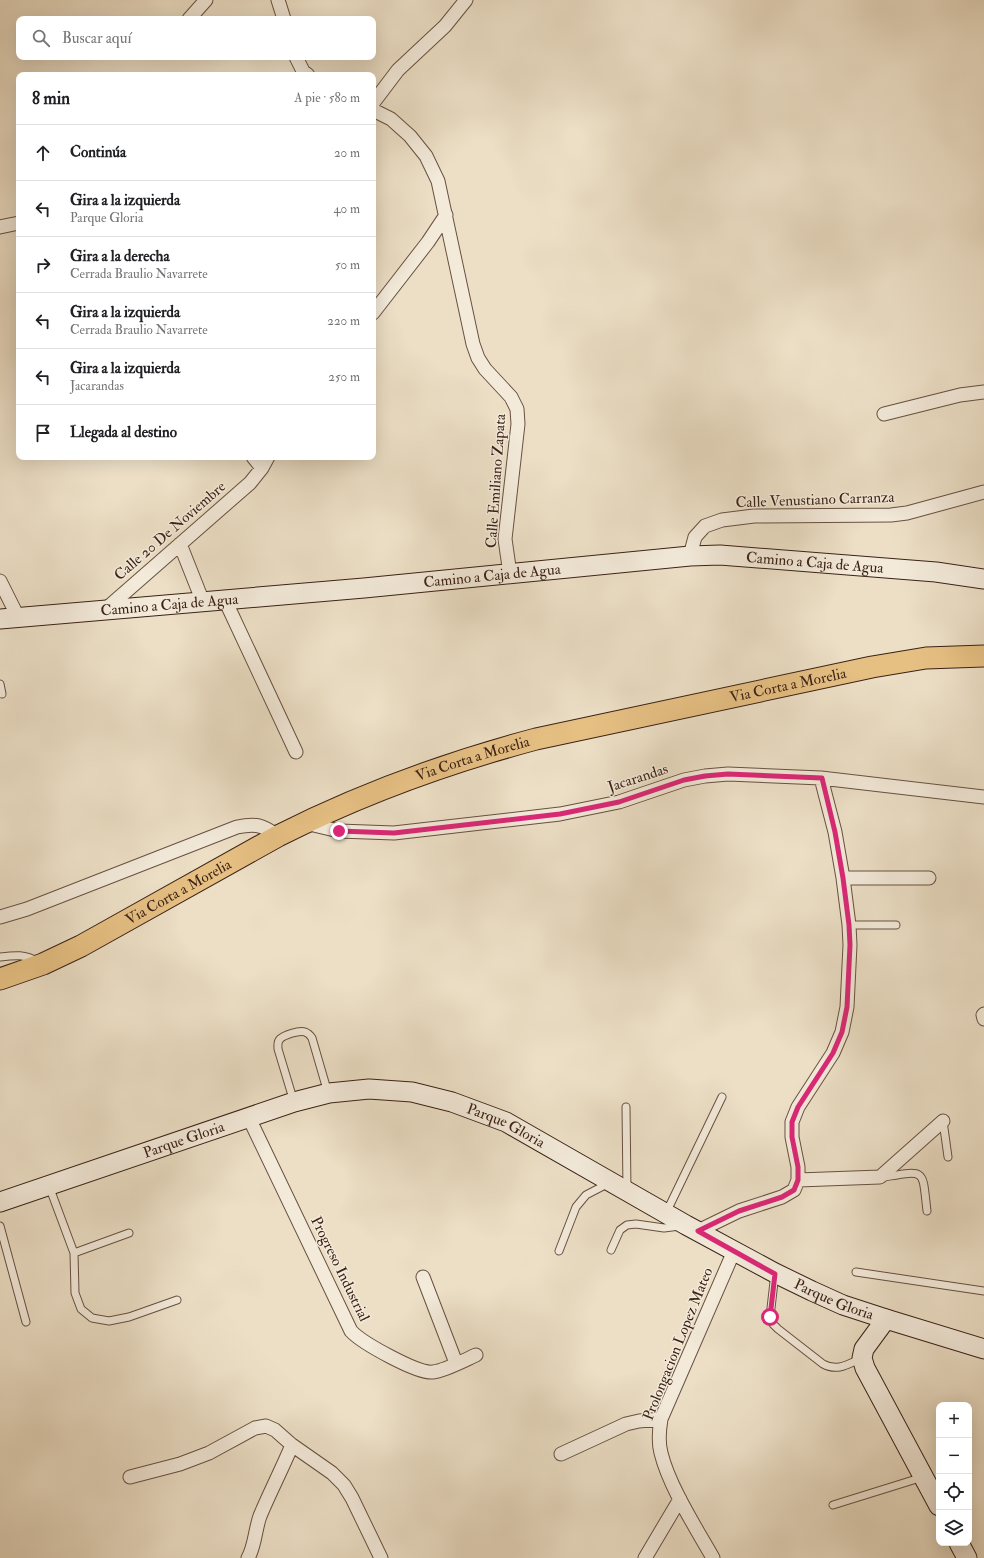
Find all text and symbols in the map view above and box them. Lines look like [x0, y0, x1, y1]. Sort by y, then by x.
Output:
search box [16, 16, 376, 60]
icon: search [30, 27, 52, 49]
text: Buscar aquí [62, 29, 131, 48]
text: 8 min [32, 88, 70, 109]
text: A pie · 580 m [294, 90, 360, 106]
icon: ahead [32, 142, 54, 164]
text: Continúa [70, 143, 126, 162]
text: 20 m [334, 145, 360, 161]
text: Gira a la izquierda [70, 191, 180, 210]
icon: left [32, 198, 54, 220]
text: 40 m [334, 201, 360, 217]
text: Parque Gloria [70, 210, 143, 226]
text: Gira a la derecha [70, 247, 170, 266]
icon: right [32, 254, 54, 276]
text: 50 m [335, 257, 360, 273]
text: Cerrada Braulio Navarrete [70, 266, 208, 282]
text: Gira a la izquierda [70, 303, 180, 322]
icon: left [32, 310, 54, 332]
text: 220 m [327, 313, 360, 329]
text: Cerrada Braulio Navarrete [70, 322, 208, 338]
text: Gira a la izquierda [70, 359, 180, 378]
icon: left [32, 366, 54, 388]
text: 250 m [328, 369, 360, 385]
text: Jacarandas [70, 378, 124, 394]
street label: Calle Emiliano Zapata [482, 412, 511, 549]
icon: arrive [32, 422, 54, 444]
text: Llegada al destino [70, 423, 177, 442]
street label: Calle 20 De Noviembre [110, 477, 230, 585]
street label: Calle Venustiano Carranza [735, 488, 896, 512]
street label: Camino a Caja de Agua [745, 548, 885, 577]
street label: Camino a Caja de Agua [422, 559, 562, 592]
street label: Camino a Caja de Agua [100, 589, 240, 620]
street label: Via Corta a Morelia [728, 663, 849, 707]
street label: Via Corta a Morelia [413, 731, 532, 785]
street label: Jacarandas [604, 759, 671, 798]
route end [330, 822, 348, 840]
street label: Via Corta a Morelia [122, 854, 235, 929]
street label: Parque Gloria [464, 1099, 549, 1152]
street label: Parque Gloria [141, 1117, 228, 1162]
street label: Progreso Industrial [306, 1213, 374, 1325]
street label: Prolongacion Lopez Mateo [639, 1265, 718, 1424]
street label: Parque Gloria [791, 1274, 877, 1324]
route start [761, 1308, 779, 1326]
map controls [936, 1402, 972, 1546]
button: + [936, 1402, 972, 1438]
button: − [936, 1438, 972, 1474]
button: locate [936, 1474, 972, 1510]
button: layers [936, 1510, 972, 1546]

